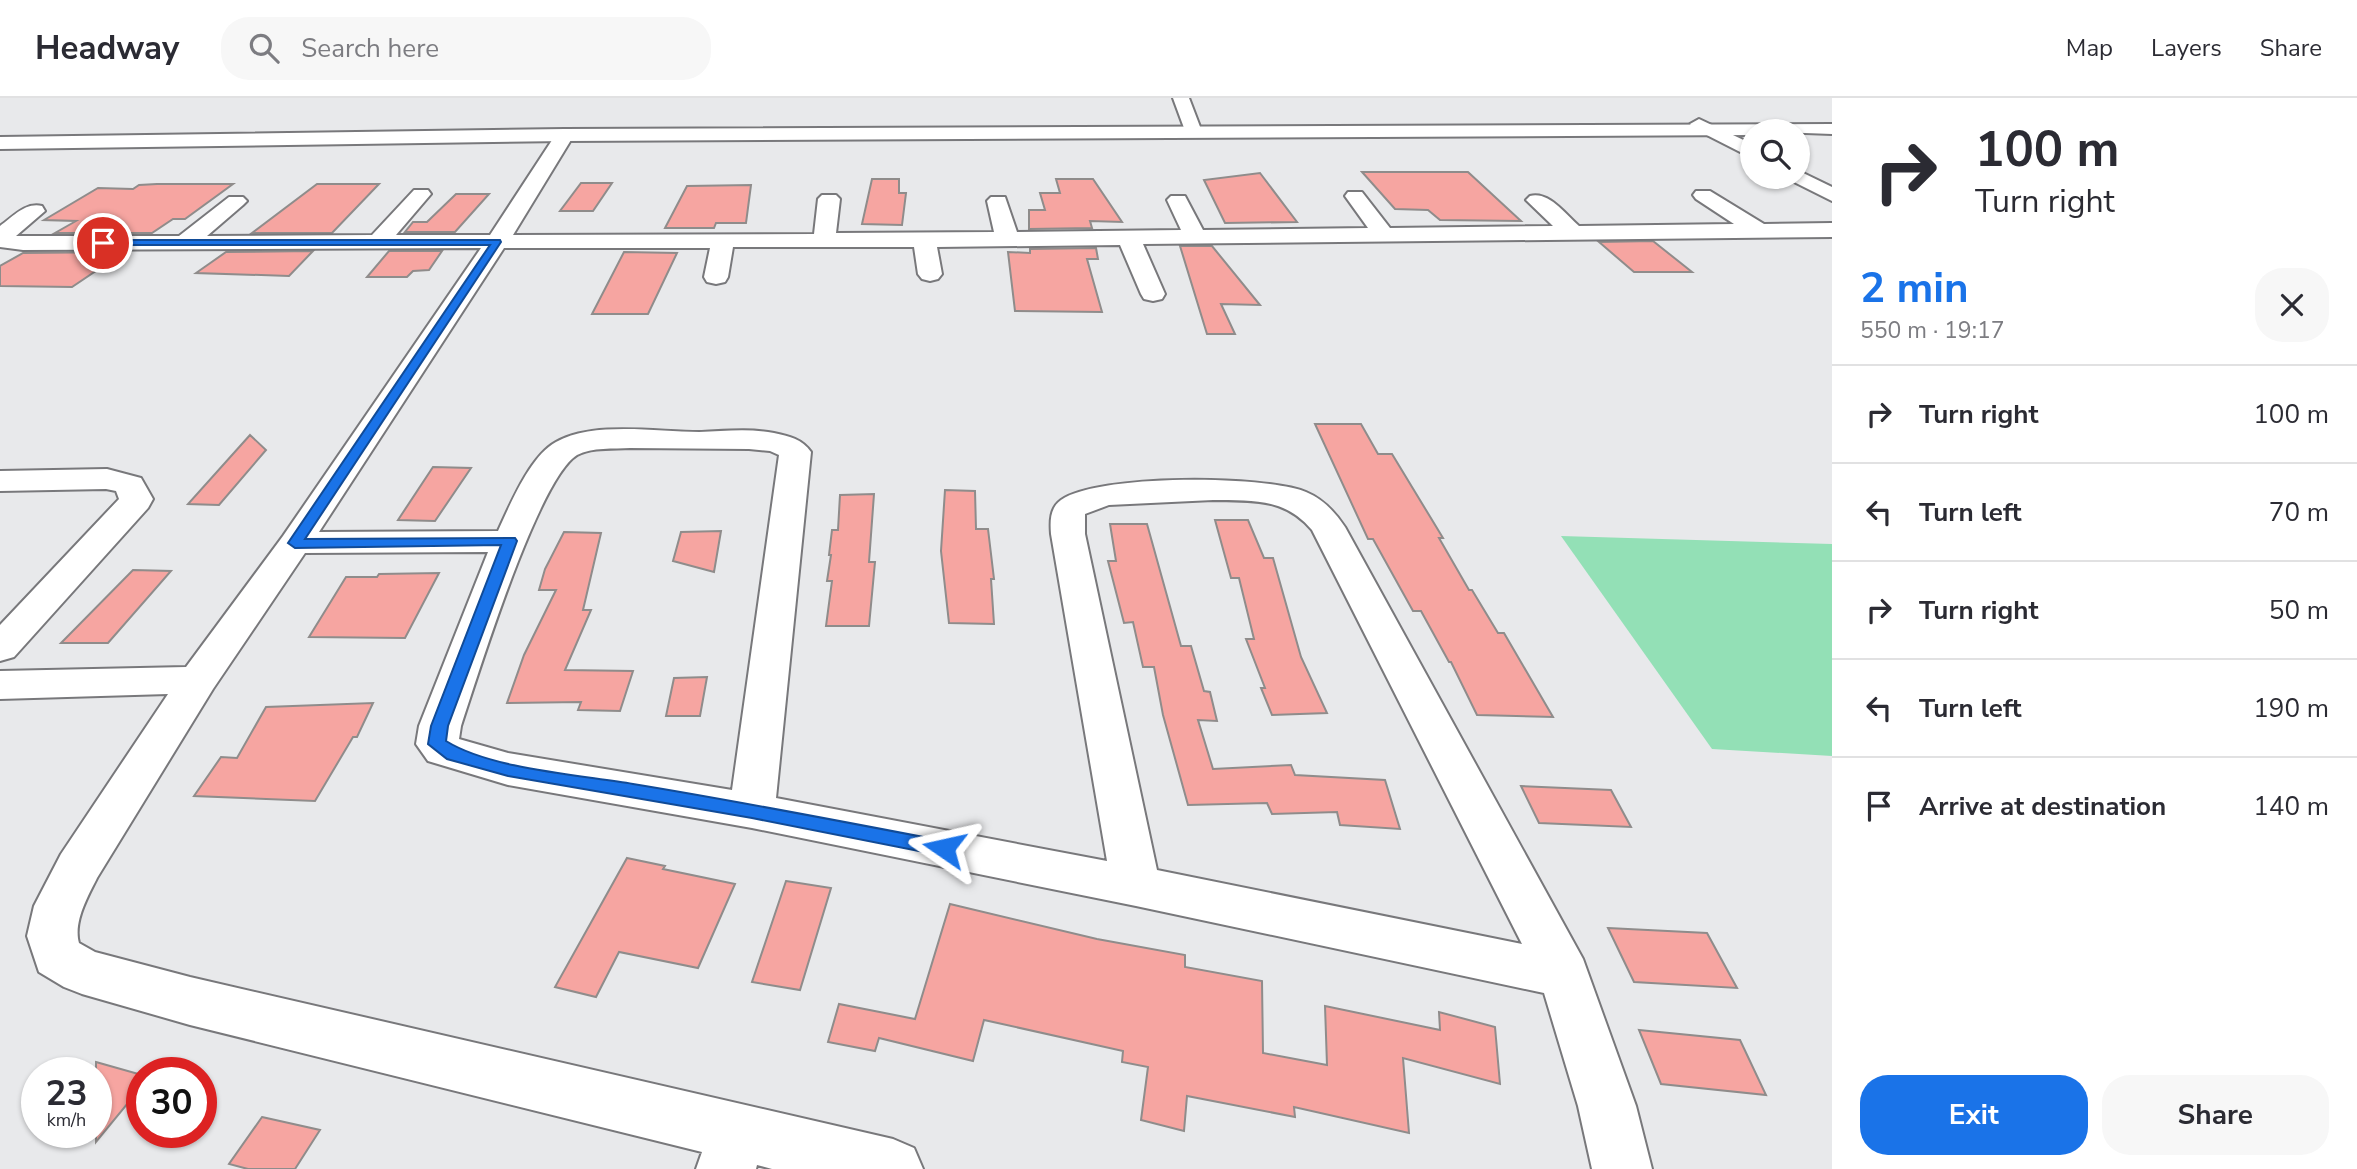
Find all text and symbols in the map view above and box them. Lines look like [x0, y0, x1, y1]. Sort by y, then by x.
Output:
search box [221, 17, 711, 80]
text: Headway [35, 26, 179, 71]
icon: search [245, 29, 283, 67]
text: Search here [301, 31, 439, 66]
text: Map [2066, 32, 2113, 64]
text: Layers [2151, 32, 2222, 64]
text: Share [2260, 32, 2322, 64]
text: 100 m [1975, 116, 2119, 183]
map controls [1740, 119, 1810, 189]
button: search [1740, 119, 1810, 189]
icon: right [1860, 126, 1951, 217]
text: Turn right [1975, 180, 2115, 223]
pin [73, 213, 133, 273]
icon: arrive [84, 224, 122, 262]
text: 2 min [1860, 260, 1969, 317]
button: close [2255, 268, 2329, 342]
text: 550 m · 19:17 [1860, 315, 2005, 346]
icon: right [1860, 395, 1898, 433]
text: Turn right [1919, 397, 2038, 432]
text: 100 m [2253, 397, 2329, 432]
icon: left [1860, 493, 1898, 531]
text: Turn left [1919, 495, 2022, 530]
text: 70 m [2269, 495, 2329, 530]
icon: right [1860, 591, 1898, 629]
text: Turn right [1919, 593, 2038, 628]
text: 50 m [2269, 593, 2329, 628]
icon: left [1860, 689, 1898, 727]
text: Turn left [1919, 691, 2022, 726]
text: 190 m [2253, 691, 2329, 726]
icon: arrive [1860, 787, 1898, 825]
text: Arrive at destination [1919, 789, 2166, 824]
text: 140 m [2253, 789, 2329, 824]
position arrow [907, 811, 981, 885]
speed limit sign: 30 [126, 1057, 217, 1148]
text: 23 [45, 1070, 88, 1117]
button: Exit [1860, 1075, 2088, 1155]
button: Share [2102, 1075, 2329, 1155]
text: km/h [47, 1108, 86, 1132]

